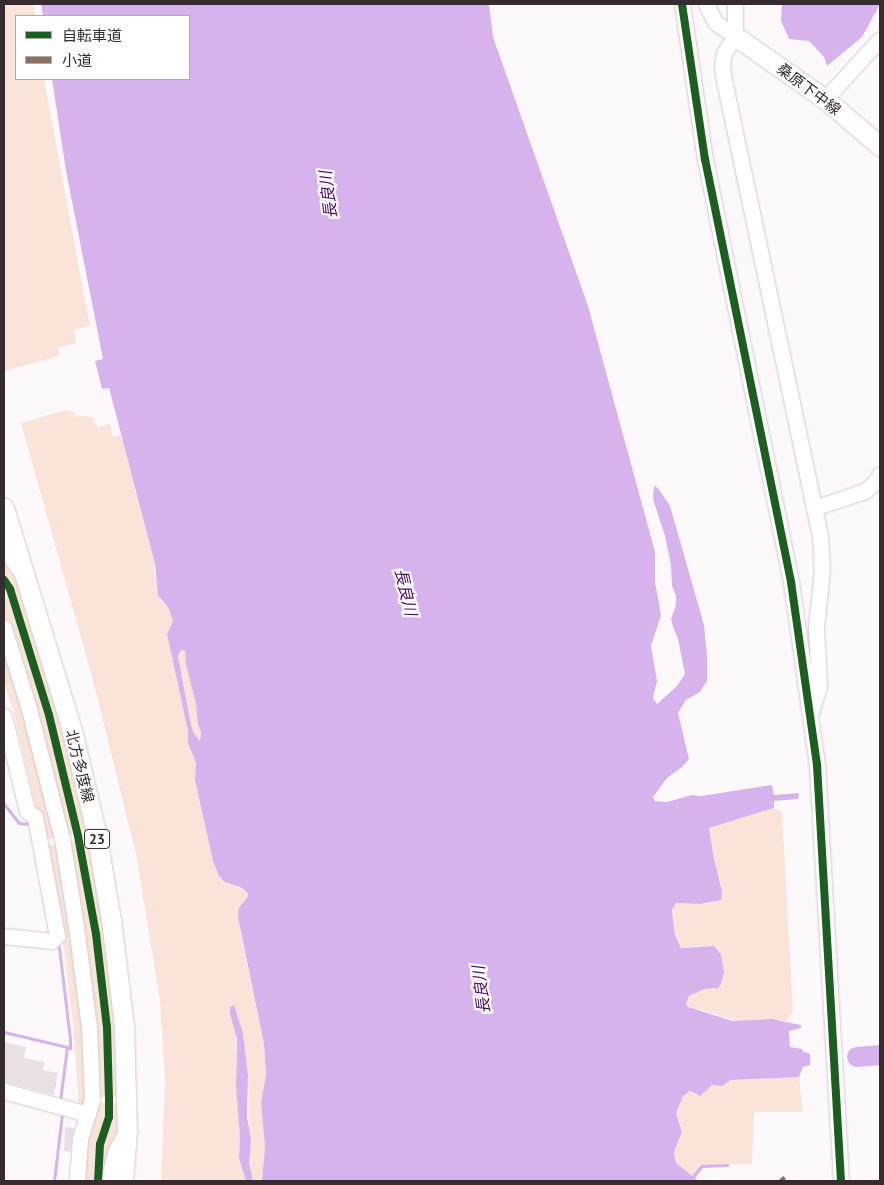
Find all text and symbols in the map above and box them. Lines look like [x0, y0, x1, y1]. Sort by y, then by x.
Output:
legend [15, 15, 190, 80]
text: 自転車道 [62, 26, 122, 45]
text: 小道 [62, 51, 92, 70]
street label: 桑原下中線 [774, 59, 844, 119]
water label: 長良川 [316, 170, 340, 220]
water label: 長良川 [391, 566, 421, 618]
street label: 北方多度線 [62, 727, 98, 805]
road number: 23 [83, 828, 111, 851]
water label: 長良川 [469, 965, 493, 1015]

